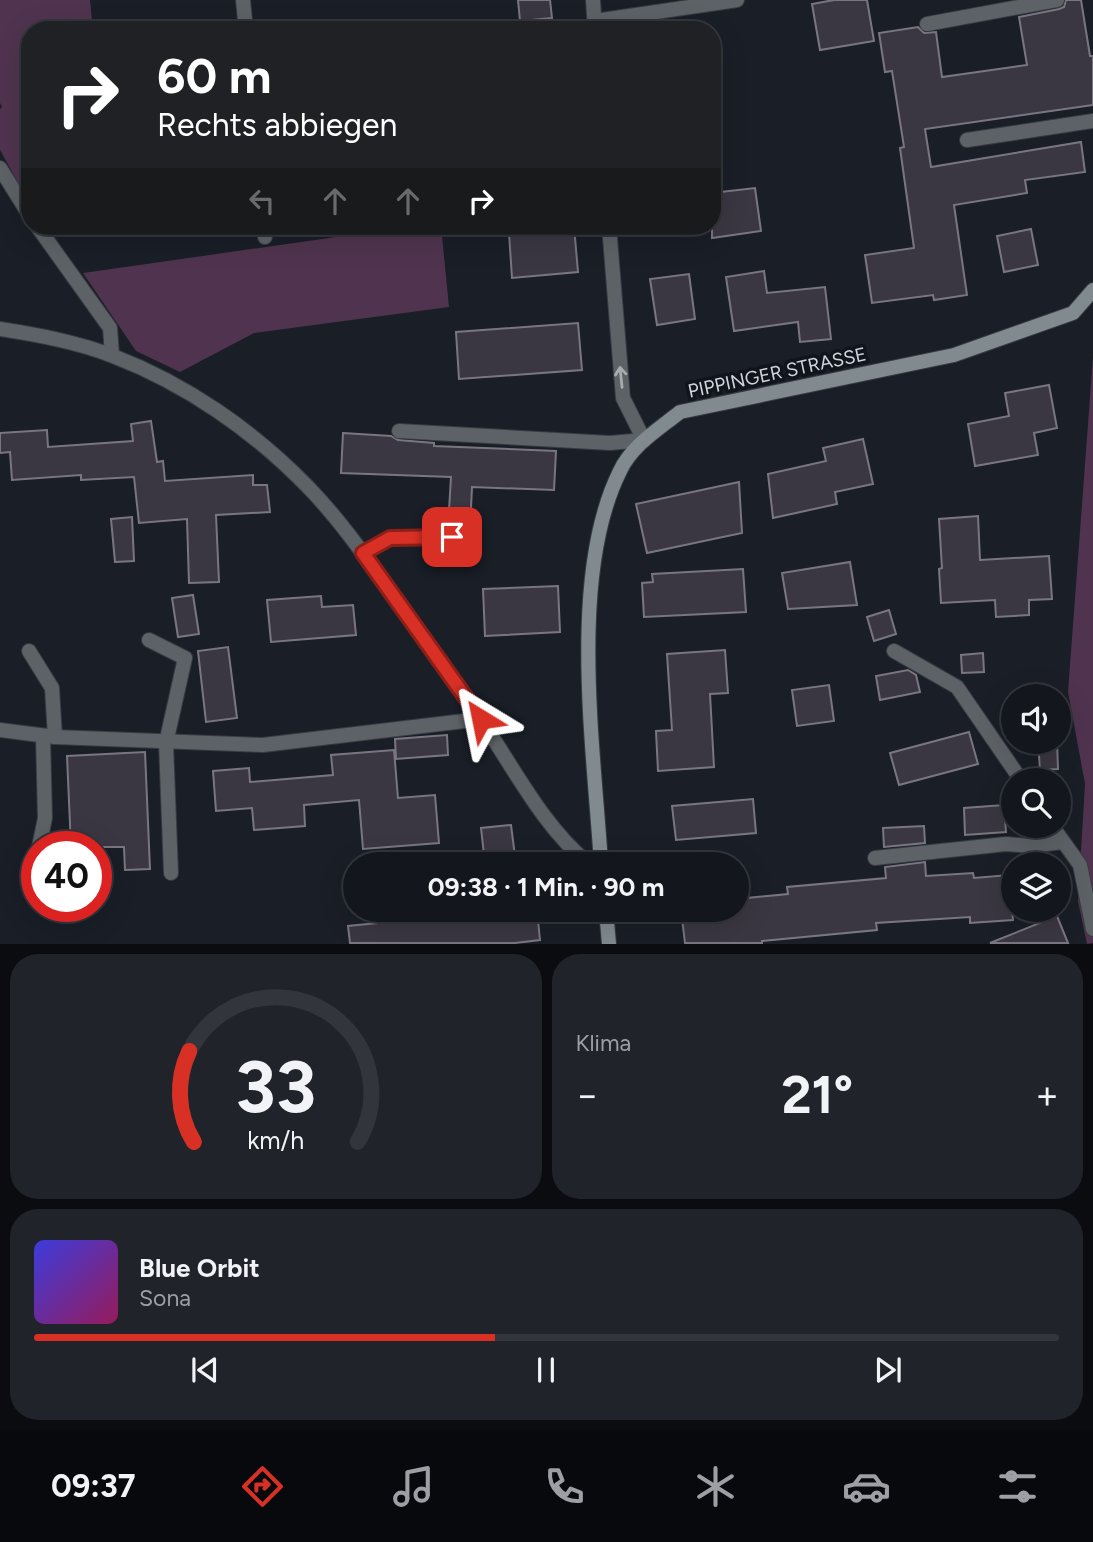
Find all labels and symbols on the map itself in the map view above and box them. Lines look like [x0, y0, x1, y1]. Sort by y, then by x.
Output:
street label: PIPPINGER STRASSE [686, 342, 868, 403]
one-way arrow [614, 366, 627, 388]
pin [422, 507, 482, 567]
position arrow [444, 682, 518, 756]
speed limit sign: 40 [21, 831, 112, 922]

